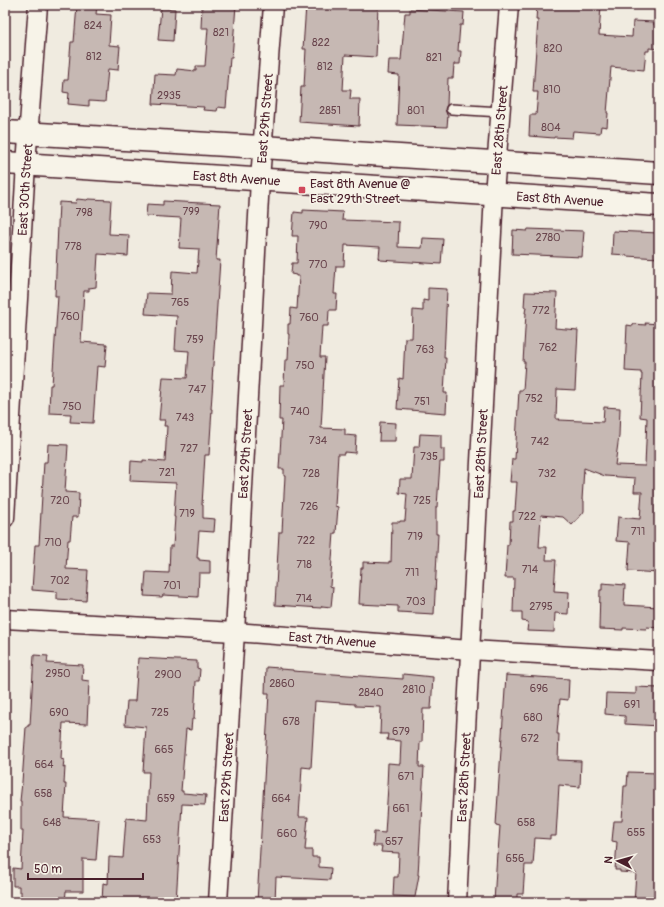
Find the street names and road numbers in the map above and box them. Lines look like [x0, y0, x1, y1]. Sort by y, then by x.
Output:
street label: East 29th Street [254, 72, 277, 164]
street label: East 28th Street [489, 84, 512, 176]
street label: East 30th Street [15, 142, 37, 236]
street label: East 8th Avenue [192, 168, 281, 190]
street label: East 8th Avenue [516, 189, 605, 210]
street label: East 29th Street [235, 408, 256, 499]
street label: East 28th Street [471, 408, 492, 499]
street label: East 7th Avenue [288, 629, 377, 652]
street label: East 29th Street [216, 731, 238, 823]
street label: East 28th Street [454, 731, 475, 823]

